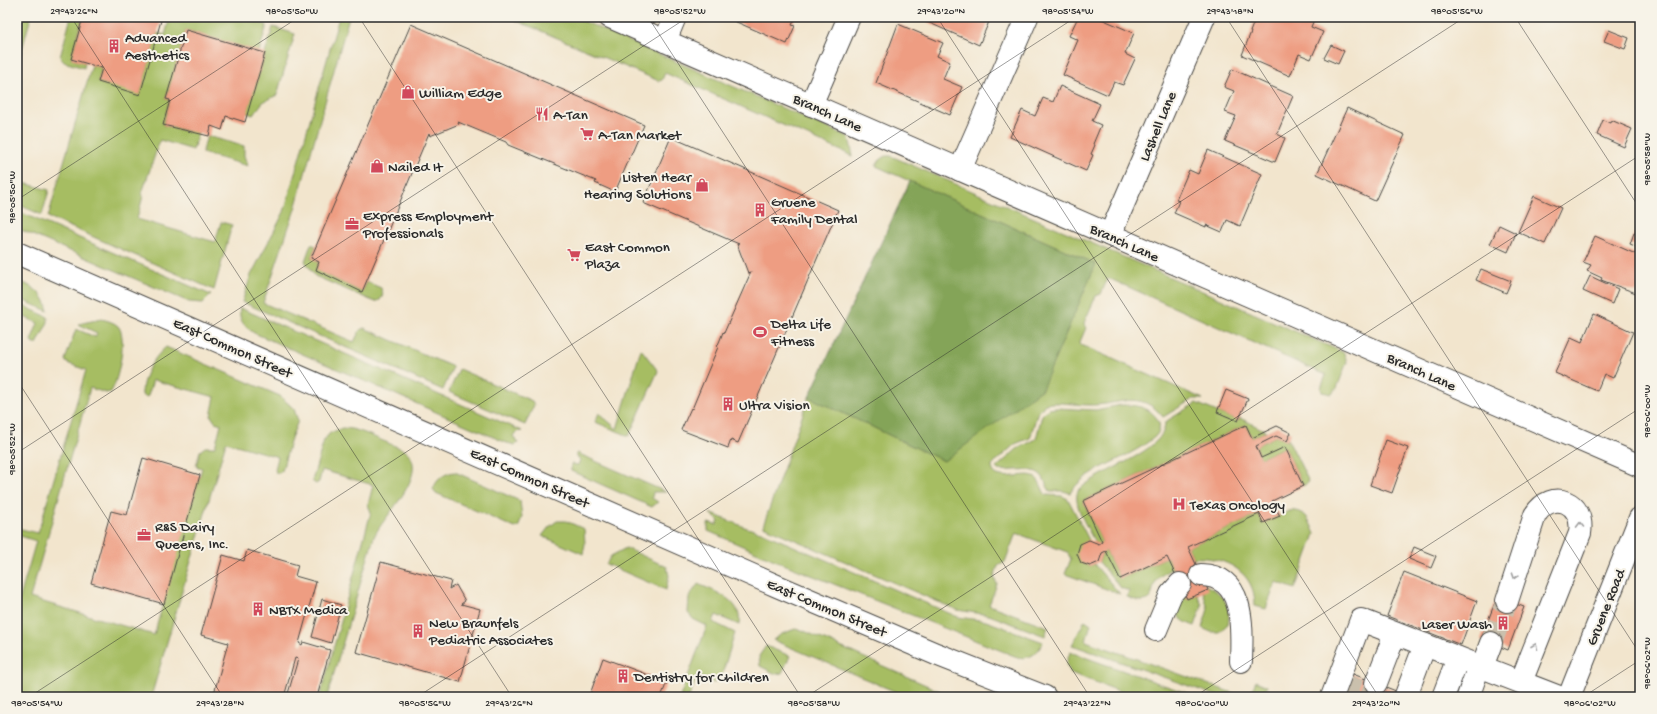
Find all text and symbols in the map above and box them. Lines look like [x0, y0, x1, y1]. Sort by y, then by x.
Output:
text: 29°43'26"N [50, 6, 98, 18]
text: 98°05'50"W [265, 6, 319, 18]
text: 98°05'52"W [653, 6, 706, 18]
text: 29°43'20"N [917, 6, 966, 18]
text: 98°05'54"W [1041, 6, 1094, 18]
text: 29°43'18"N [1206, 6, 1254, 18]
text: 98°05'56"W [1430, 6, 1483, 18]
place label: Advanced Aesthetics [125, 30, 190, 65]
building icon: Advanced Aesthetics [106, 38, 122, 54]
shop icon: William Edge [400, 84, 416, 100]
place label: William Edge [419, 85, 502, 103]
street label: Lashell Lane [1136, 89, 1182, 164]
street label: Branch Lane [789, 90, 865, 137]
restaurant icon: A-Tan [534, 106, 550, 122]
place label: A-Tan [553, 107, 588, 125]
supermarket icon: A-Tan Market [579, 126, 595, 142]
place label: A-Tan Market [598, 127, 683, 145]
text: 98°05'58"W [1642, 133, 1654, 186]
shop icon: Nailed It [369, 158, 385, 174]
place label: Nailed It [388, 159, 444, 177]
place label: Listen Hear Hearing Solutions [584, 169, 693, 204]
text: 98°05'50"W [7, 170, 19, 224]
shop icon: Listen Hear Hearing Solutions [694, 177, 710, 193]
place label: Gruene Family Dental [770, 194, 858, 229]
building icon: Gruene Family Dental [752, 202, 768, 218]
place label: Express Employment Professionals [362, 208, 495, 243]
office icon: Express Employment Professionals [344, 216, 360, 232]
street label: Branch Lane [1086, 220, 1162, 267]
place label: East Common Plaza [584, 239, 670, 274]
supermarket icon: East Common Plaza [566, 247, 582, 263]
street label: East Common Street [170, 314, 296, 384]
place label: Delta Life Fitness [770, 316, 831, 351]
sports icon: Delta Life Fitness [752, 324, 768, 340]
street label: Branch Lane [1383, 349, 1459, 396]
text: 98°06'00"W [1642, 384, 1654, 438]
building icon: Ultra Vision [720, 396, 736, 412]
place label: Ultra Vision [739, 397, 810, 415]
text: 98°05'52"W [7, 423, 19, 476]
street label: East Common Street [467, 444, 593, 514]
hospital icon: Texas Oncology [1171, 496, 1187, 512]
place label: Texas Oncology [1189, 497, 1285, 515]
place label: R&S Dairy Queens, Inc. [155, 519, 229, 554]
one-way arrow [1576, 522, 1584, 528]
office icon: R&S Dairy Queens, Inc. [136, 527, 152, 543]
street label: Gruene Road [1583, 566, 1631, 649]
one-way arrow [1511, 572, 1520, 579]
street label: East Common Street [764, 575, 891, 643]
building icon: NBTX Medica [250, 601, 266, 617]
place label: NBTX Medica [269, 602, 348, 620]
place label: New Braunfels Pediatric Associates [428, 615, 553, 650]
building icon: Laser Wash [1495, 615, 1511, 631]
place label: Laser Wash [1421, 616, 1492, 634]
building icon: New Braunfels Pediatric Associates [410, 623, 426, 639]
text: 98°06'02"W [1642, 637, 1654, 690]
one-way arrow [1531, 643, 1539, 650]
building icon: Dentistry for Children [615, 668, 631, 684]
place label: Dentistry for Children [633, 669, 769, 687]
text: 98°05'54"W [10, 698, 63, 710]
text: 29°43'28"N [196, 698, 244, 710]
text: 98°05'56"W [398, 698, 451, 710]
text: 29°43'26"N [485, 698, 533, 710]
text: 98°05'58"W [787, 698, 840, 710]
text: 29°43'22"N [1063, 698, 1111, 710]
text: 98°06'00"W [1175, 698, 1229, 710]
text: 29°43'20"N [1352, 698, 1401, 710]
text: 98°06'02"W [1563, 698, 1616, 710]

